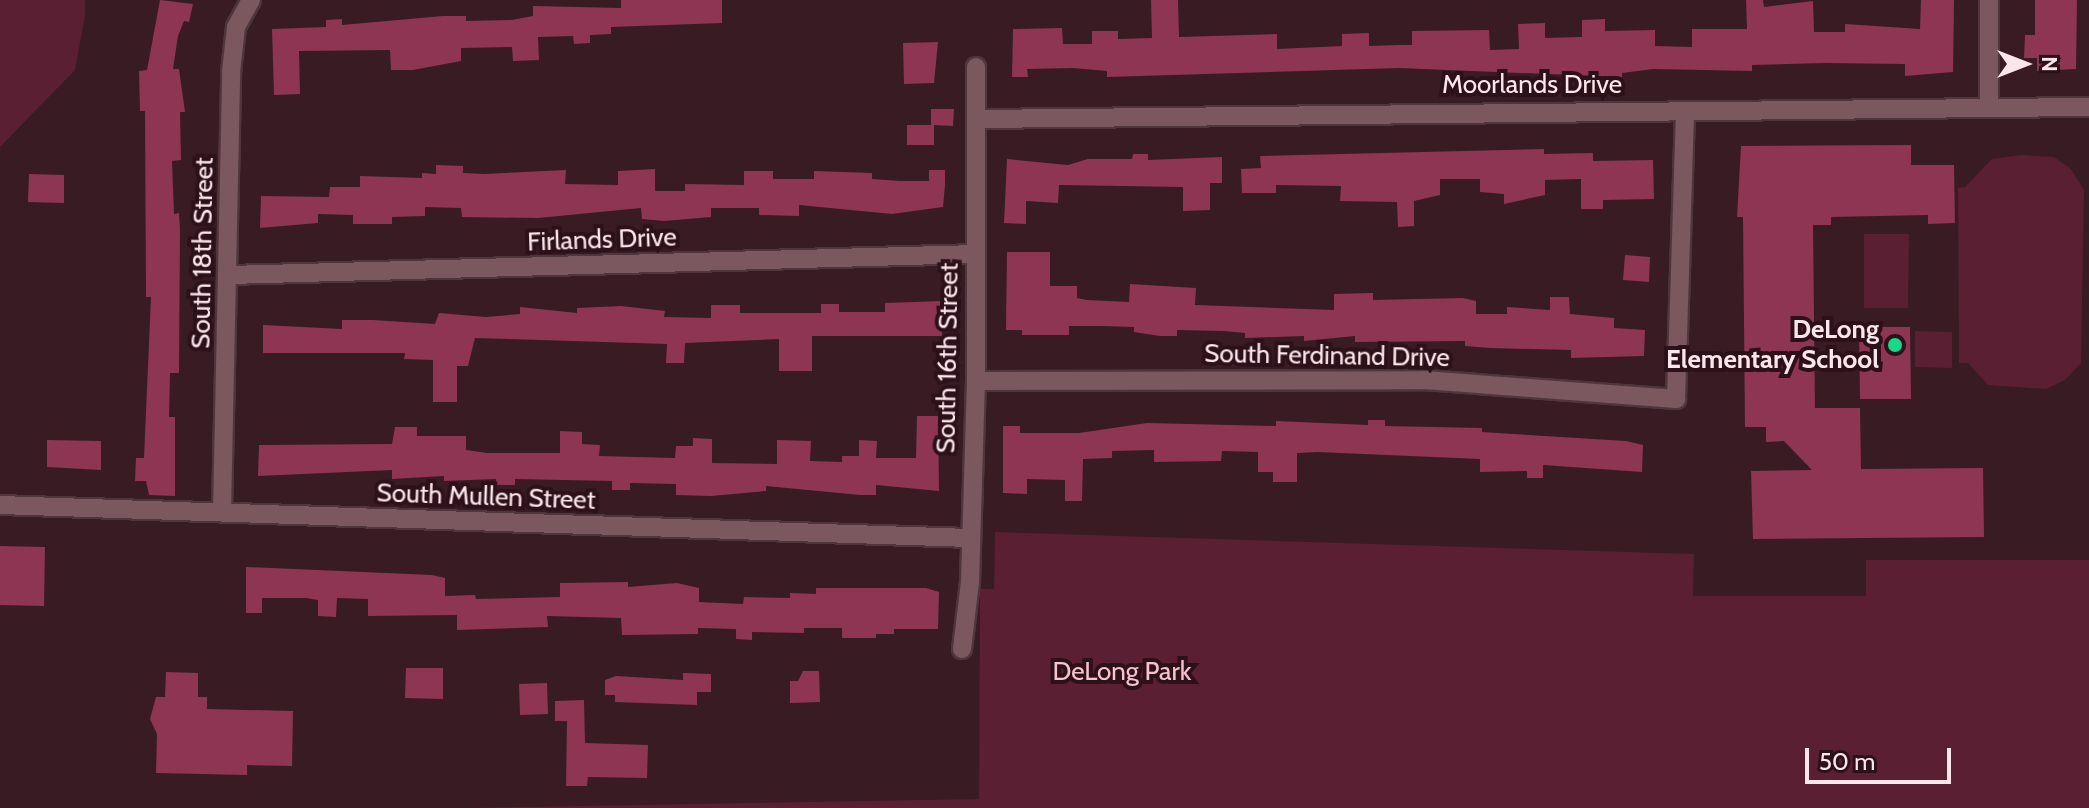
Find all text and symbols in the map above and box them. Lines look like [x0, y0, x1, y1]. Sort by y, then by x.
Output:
north arrow [1985, 24, 2065, 104]
text: N [2036, 56, 2063, 72]
street label: Moorlands Drive [1442, 69, 1622, 101]
street label: South 18th Street [186, 157, 220, 349]
street label: Firlands Drive [527, 222, 677, 258]
street label: South 16th Street [931, 262, 965, 454]
place label: DeLong Elementary School [1666, 314, 1879, 376]
marker: DeLong Elementary School [1886, 336, 1904, 354]
street label: South Ferdinand Drive [1204, 338, 1450, 374]
street label: South Mullen Street [376, 478, 596, 516]
park label: DeLong Park [1053, 656, 1191, 688]
scale bar [1809, 732, 1955, 782]
text: 50 m [1819, 747, 1875, 776]

